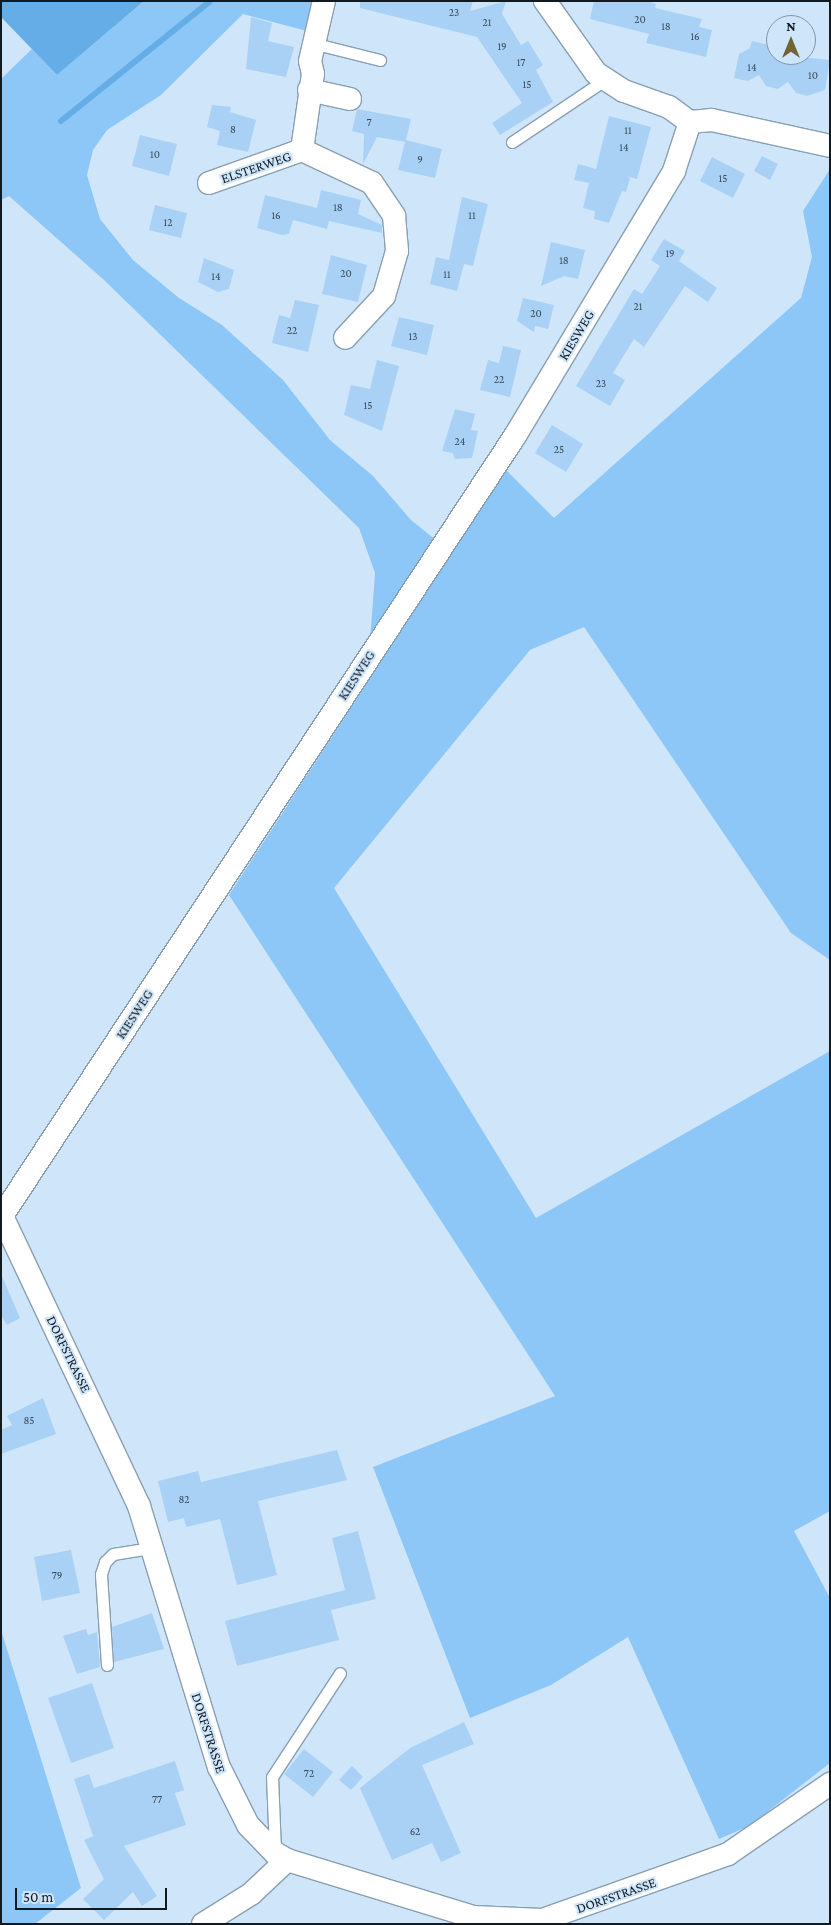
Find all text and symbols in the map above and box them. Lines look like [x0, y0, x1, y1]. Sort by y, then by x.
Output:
house number: 23 [449, 5, 459, 19]
house number: 20 [634, 12, 646, 26]
house number: 21 [483, 15, 491, 29]
north arrow [766, 15, 816, 65]
text: N [786, 18, 796, 34]
house number: 18 [661, 19, 671, 33]
house number: 16 [690, 29, 700, 43]
house number: 19 [497, 39, 507, 53]
house number: 17 [517, 55, 525, 69]
house number: 14 [747, 60, 757, 74]
house number: 10 [808, 68, 818, 82]
house number: 15 [523, 77, 531, 91]
house number: 7 [366, 115, 372, 129]
house number: 8 [230, 122, 236, 136]
house number: 11 [624, 123, 632, 137]
house number: 14 [619, 140, 629, 154]
house number: 10 [150, 147, 160, 161]
street label: ELSTERWEG [219, 147, 293, 187]
house number: 9 [417, 152, 423, 166]
house number: 15 [719, 171, 727, 185]
house number: 18 [333, 200, 343, 214]
house number: 16 [271, 208, 281, 222]
house number: 11 [468, 208, 476, 222]
house number: 12 [164, 215, 172, 229]
house number: 19 [665, 246, 675, 260]
house number: 18 [559, 253, 569, 267]
house number: 20 [340, 266, 352, 280]
house number: 11 [443, 267, 451, 281]
house number: 14 [211, 269, 221, 283]
house number: 21 [634, 299, 642, 313]
house number: 20 [530, 306, 542, 320]
street label: KIESWEG [554, 307, 598, 363]
house number: 22 [287, 323, 297, 337]
house number: 13 [409, 329, 417, 343]
house number: 22 [494, 372, 504, 386]
house number: 23 [596, 376, 606, 390]
house number: 15 [364, 398, 372, 412]
house number: 24 [455, 434, 465, 448]
house number: 25 [554, 442, 564, 456]
street label: KIESWEG [334, 647, 378, 703]
street label: KIESWEG [112, 986, 156, 1042]
street label: DORFSTRASSE [43, 1313, 95, 1395]
house number: 85 [24, 1413, 34, 1427]
house number: 82 [178, 1492, 190, 1506]
house number: 79 [52, 1568, 62, 1582]
street label: DORFSTRASSE [188, 1691, 230, 1775]
house number: 72 [304, 1766, 314, 1780]
house number: 77 [152, 1792, 162, 1806]
house number: 62 [410, 1824, 420, 1838]
street label: DORFSTRASSE [574, 1873, 658, 1917]
scale bar [18, 1878, 170, 1910]
text: 50 m [23, 1889, 53, 1905]

